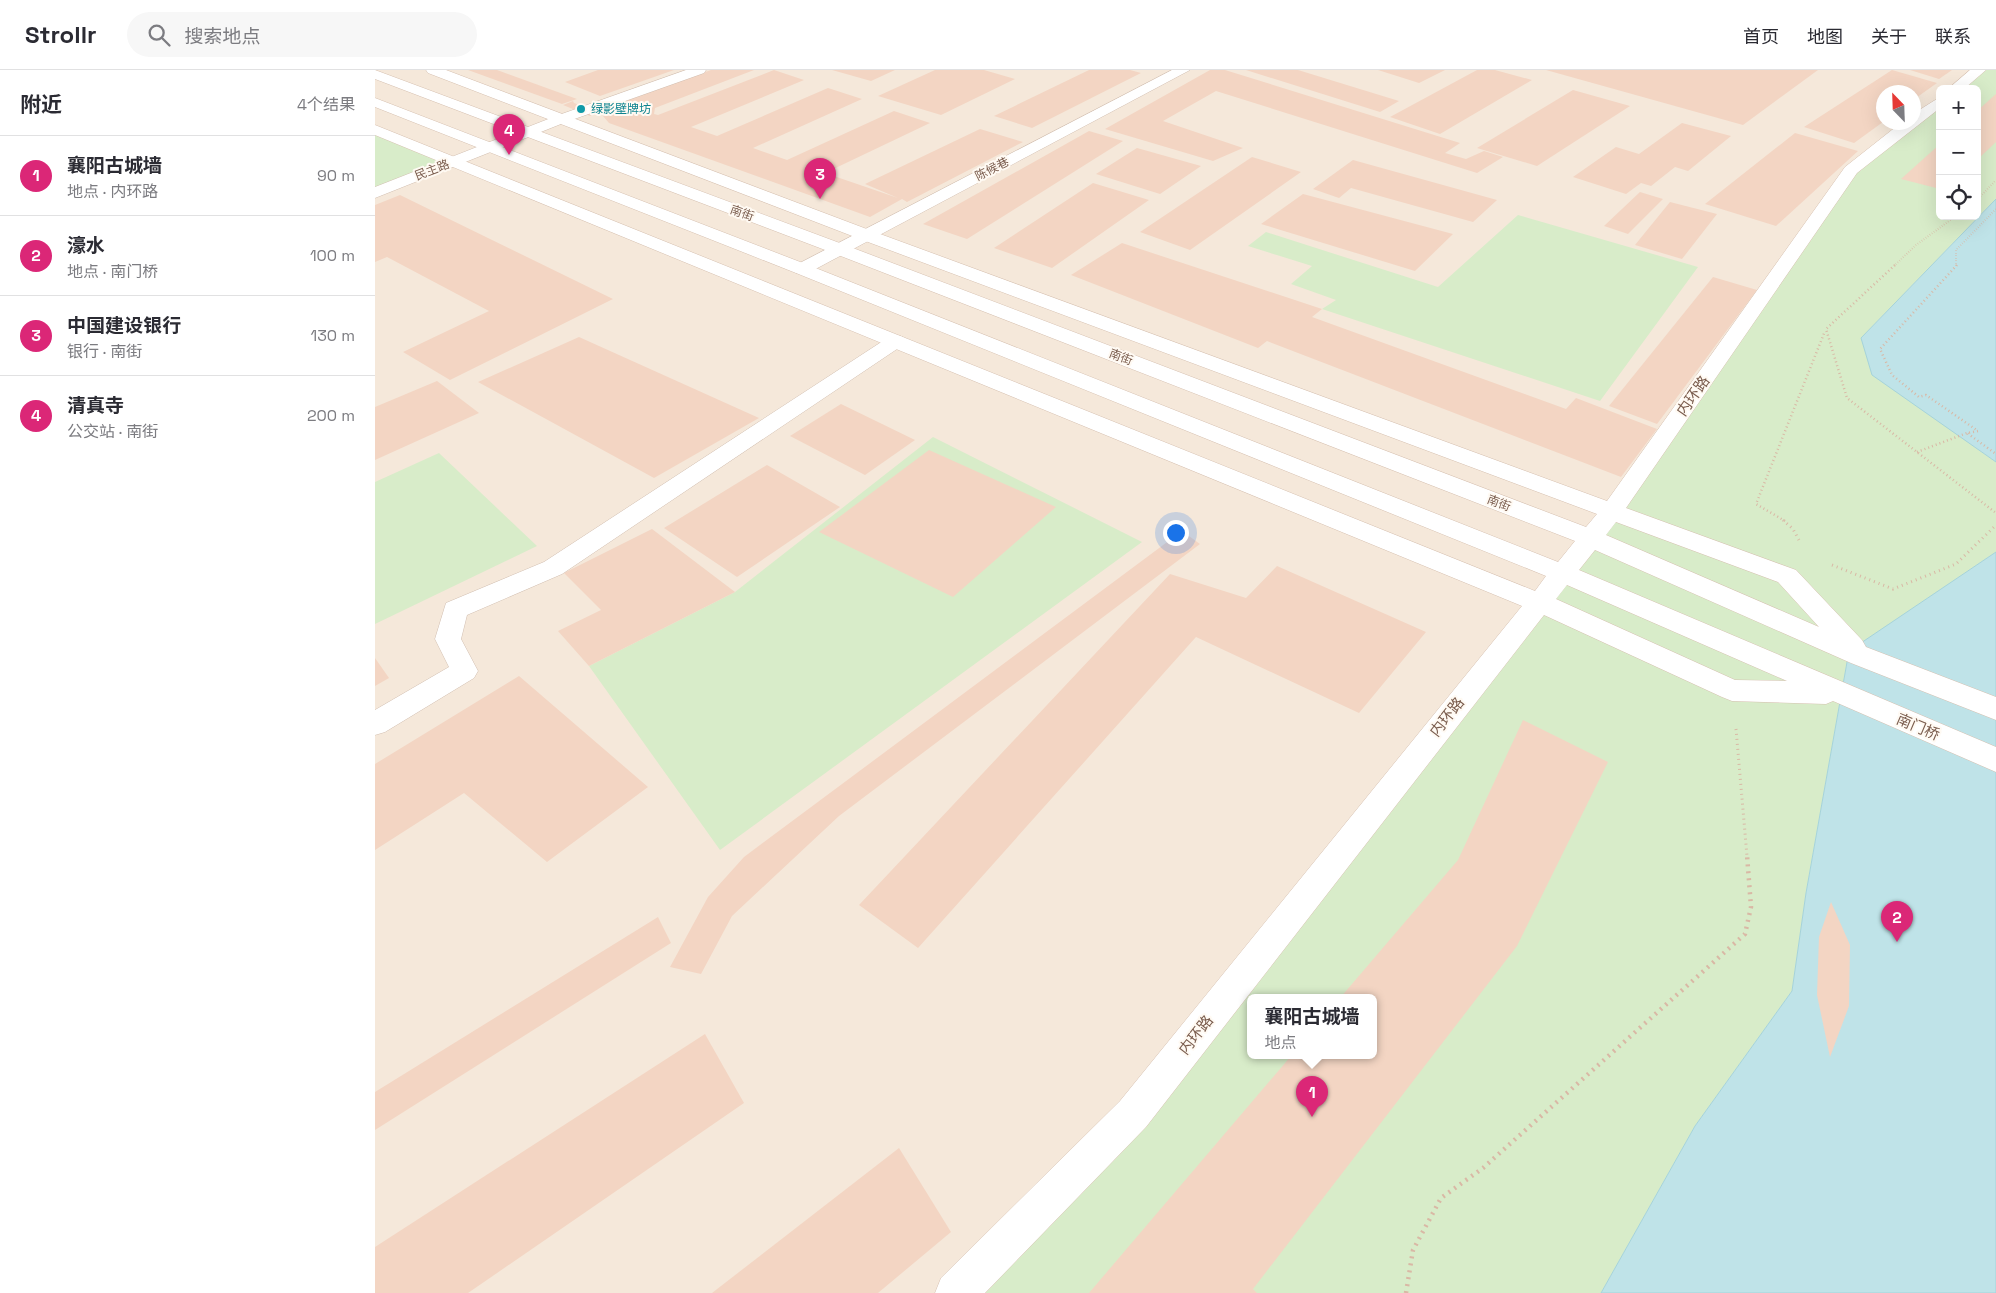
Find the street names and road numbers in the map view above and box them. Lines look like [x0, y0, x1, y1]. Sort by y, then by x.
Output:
street label: 陈候巷 [972, 154, 1012, 184]
street label: 民主路 [412, 156, 452, 184]
street label: 南街 [728, 201, 756, 225]
street label: 南街 [1107, 345, 1135, 369]
street label: 内环路 [1672, 372, 1713, 420]
street label: 南街 [1485, 491, 1513, 515]
street label: 内环路 [1425, 693, 1468, 740]
street label: 南门桥 [1894, 709, 1943, 744]
street label: 内环路 [1174, 1011, 1217, 1058]

